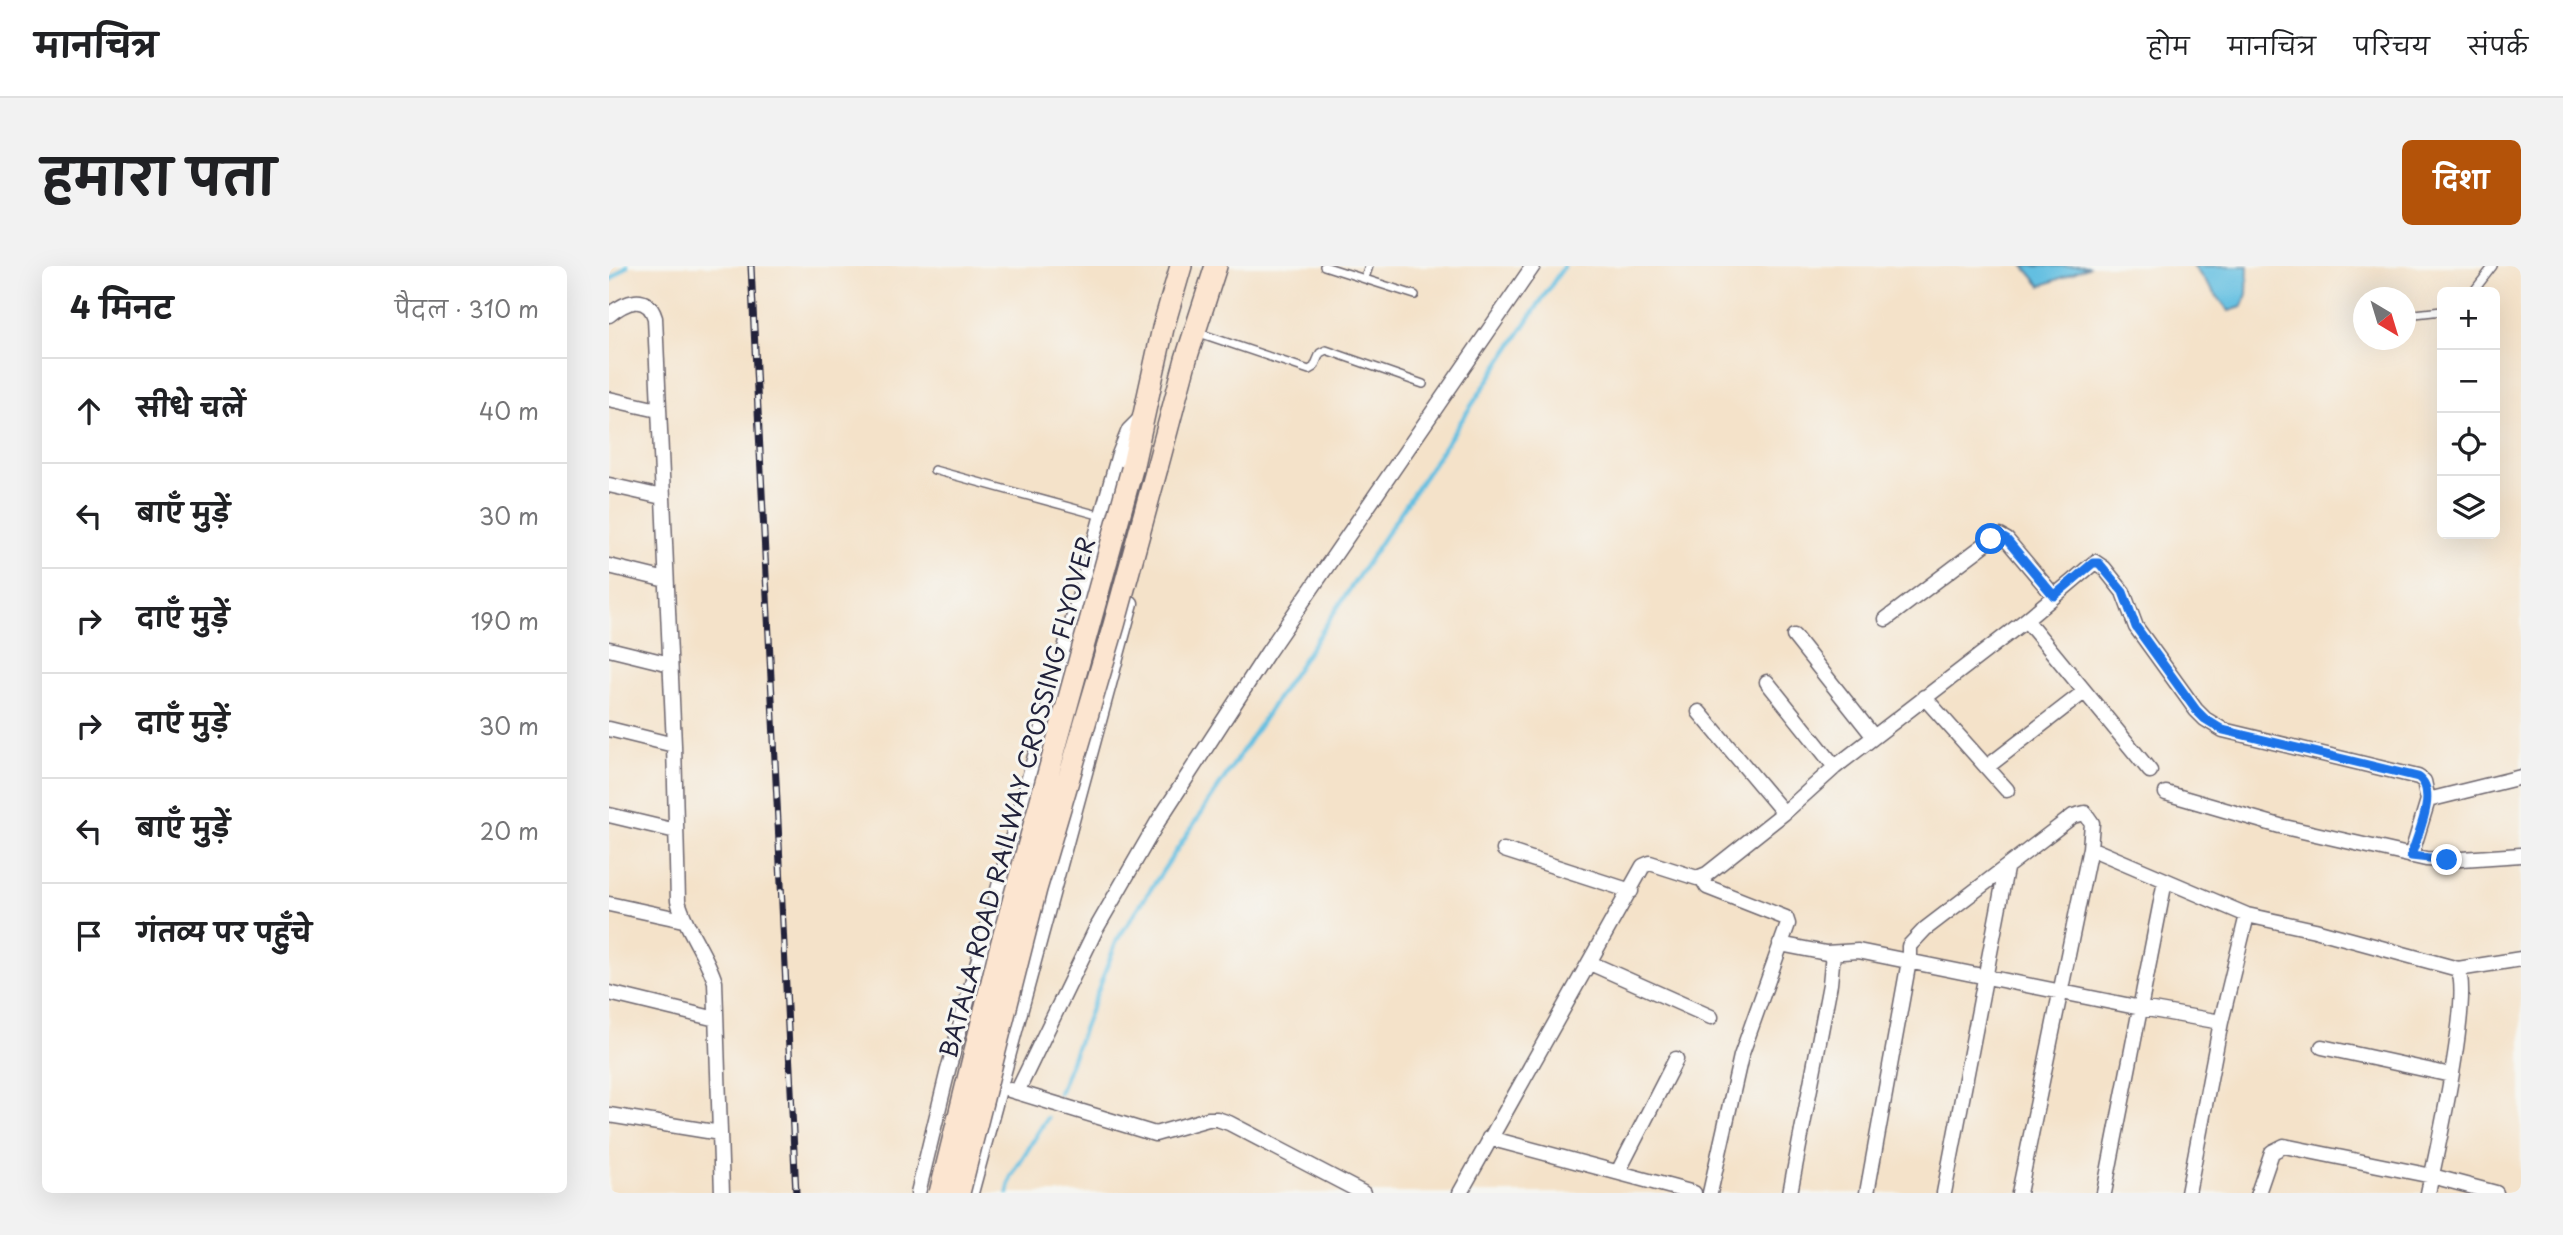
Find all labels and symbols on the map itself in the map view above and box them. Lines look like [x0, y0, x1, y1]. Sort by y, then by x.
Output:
north arrow [2353, 287, 2416, 350]
route start [1975, 523, 2006, 554]
street label: BATALA ROAD RAILWAY CROSSING FLYOVER [929, 532, 1103, 1062]
route end [2431, 844, 2462, 875]

